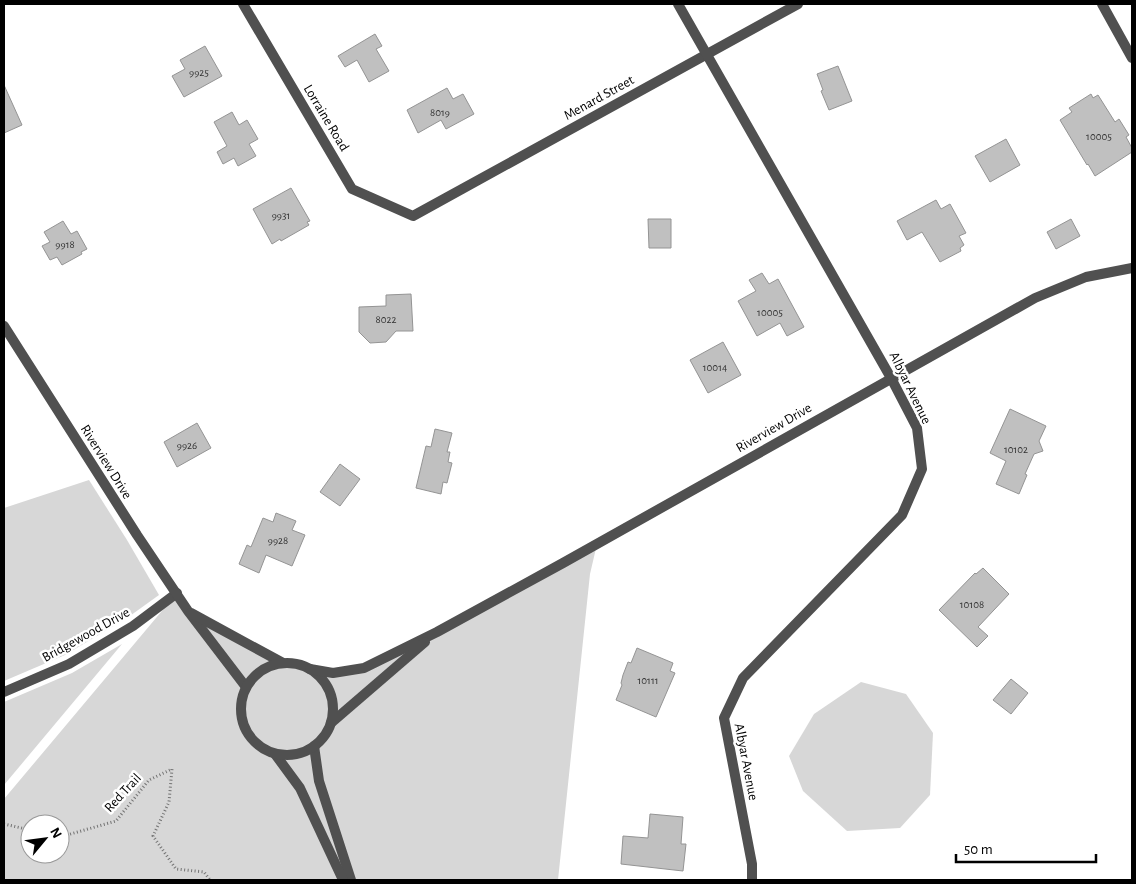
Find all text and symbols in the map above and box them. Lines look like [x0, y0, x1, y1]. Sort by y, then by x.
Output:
house number: 9925 [189, 67, 209, 78]
street label: Menard Street [562, 73, 637, 123]
street label: Lorraine Road [301, 82, 351, 154]
house number: 8019 [430, 107, 450, 118]
house number: 10005 [1086, 131, 1112, 142]
house number: 9931 [272, 210, 290, 221]
house number: 9918 [55, 239, 75, 250]
house number: 10005 [757, 307, 783, 318]
house number: 8022 [375, 314, 397, 325]
street label: Albyar Avenue [887, 350, 933, 426]
house number: 10014 [703, 362, 727, 373]
street label: Riverview Drive [734, 401, 814, 455]
street label: Riverview Drive [78, 422, 134, 502]
house number: 9926 [177, 440, 197, 451]
house number: 10102 [1004, 444, 1028, 455]
house number: 9928 [268, 535, 288, 546]
house number: 10108 [960, 599, 984, 610]
street label: Bridgewood Drive [40, 605, 132, 665]
house number: 10111 [638, 675, 658, 686]
street label: Albyar Avenue [732, 722, 760, 802]
street label: Red Trail [102, 771, 144, 815]
north arrow [20, 814, 70, 864]
text: N [47, 826, 64, 841]
scale bar [956, 832, 1096, 864]
text: 50 m [964, 842, 993, 857]

